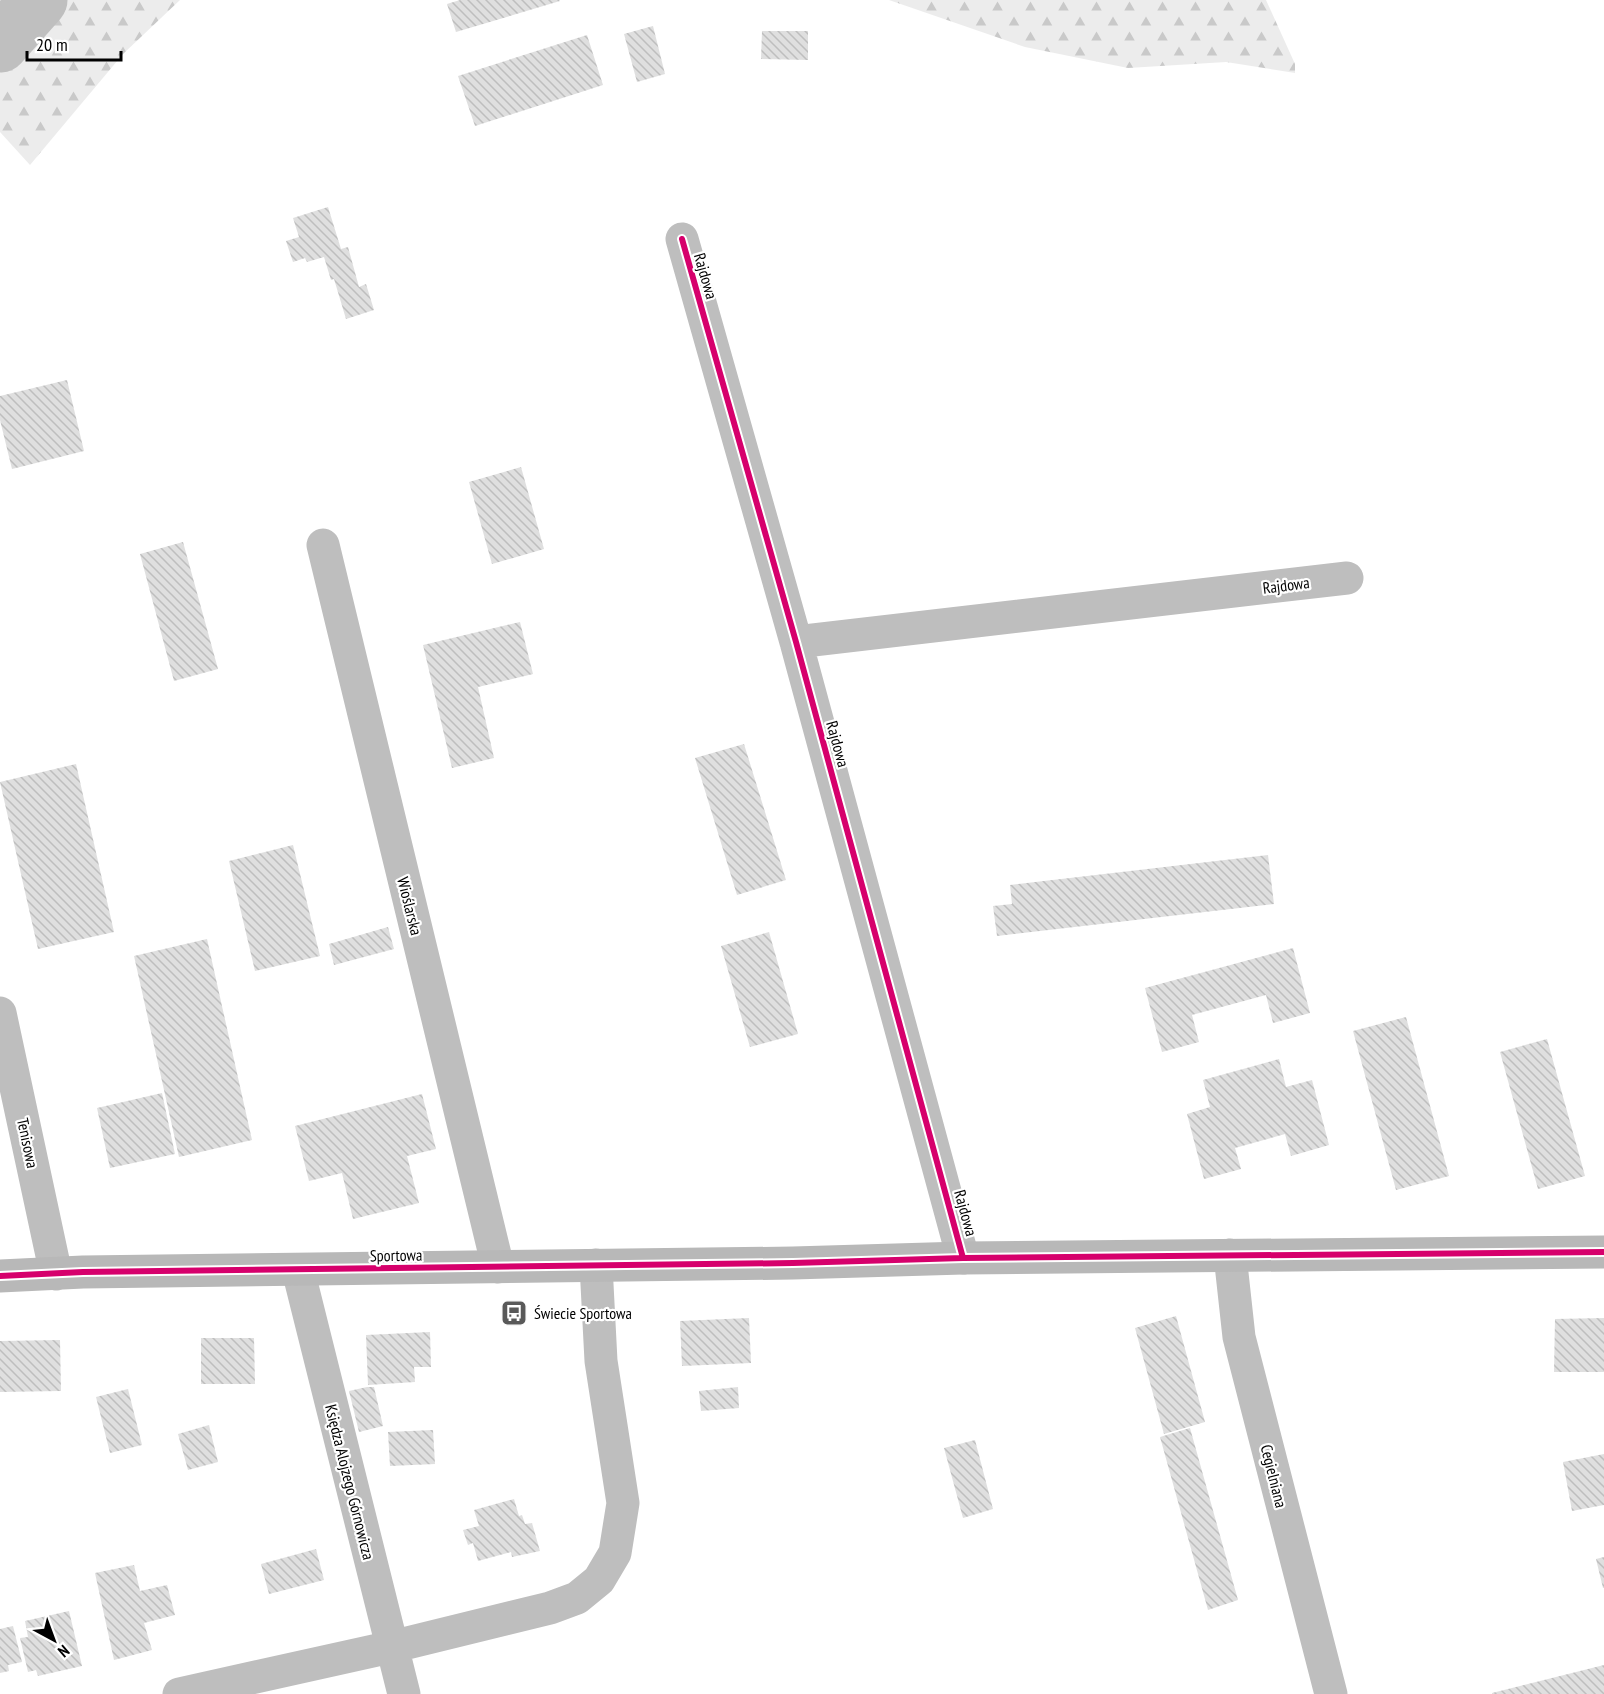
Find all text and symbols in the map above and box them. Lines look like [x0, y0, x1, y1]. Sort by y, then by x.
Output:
scale bar [27, 24, 122, 62]
text: 20 m [36, 33, 68, 56]
street label: Rajdowa [690, 251, 722, 301]
street label: Rajdowa [1261, 572, 1311, 598]
street label: Rajdowa [822, 719, 854, 769]
street label: Wioślarska [393, 875, 427, 937]
street label: Tenisowa [13, 1116, 43, 1170]
street label: Rajdowa [950, 1188, 982, 1238]
street label: Sportowa [370, 1245, 422, 1265]
bus stop icon: Świecie Sportowa [499, 1298, 529, 1328]
place label: Świecie Sportowa [534, 1303, 632, 1323]
street label: Księdza Alojzego Górnowicza [321, 1402, 379, 1562]
street label: Cegielniana [1257, 1442, 1291, 1510]
north arrow [24, 1610, 84, 1670]
text: N [54, 1641, 74, 1662]

